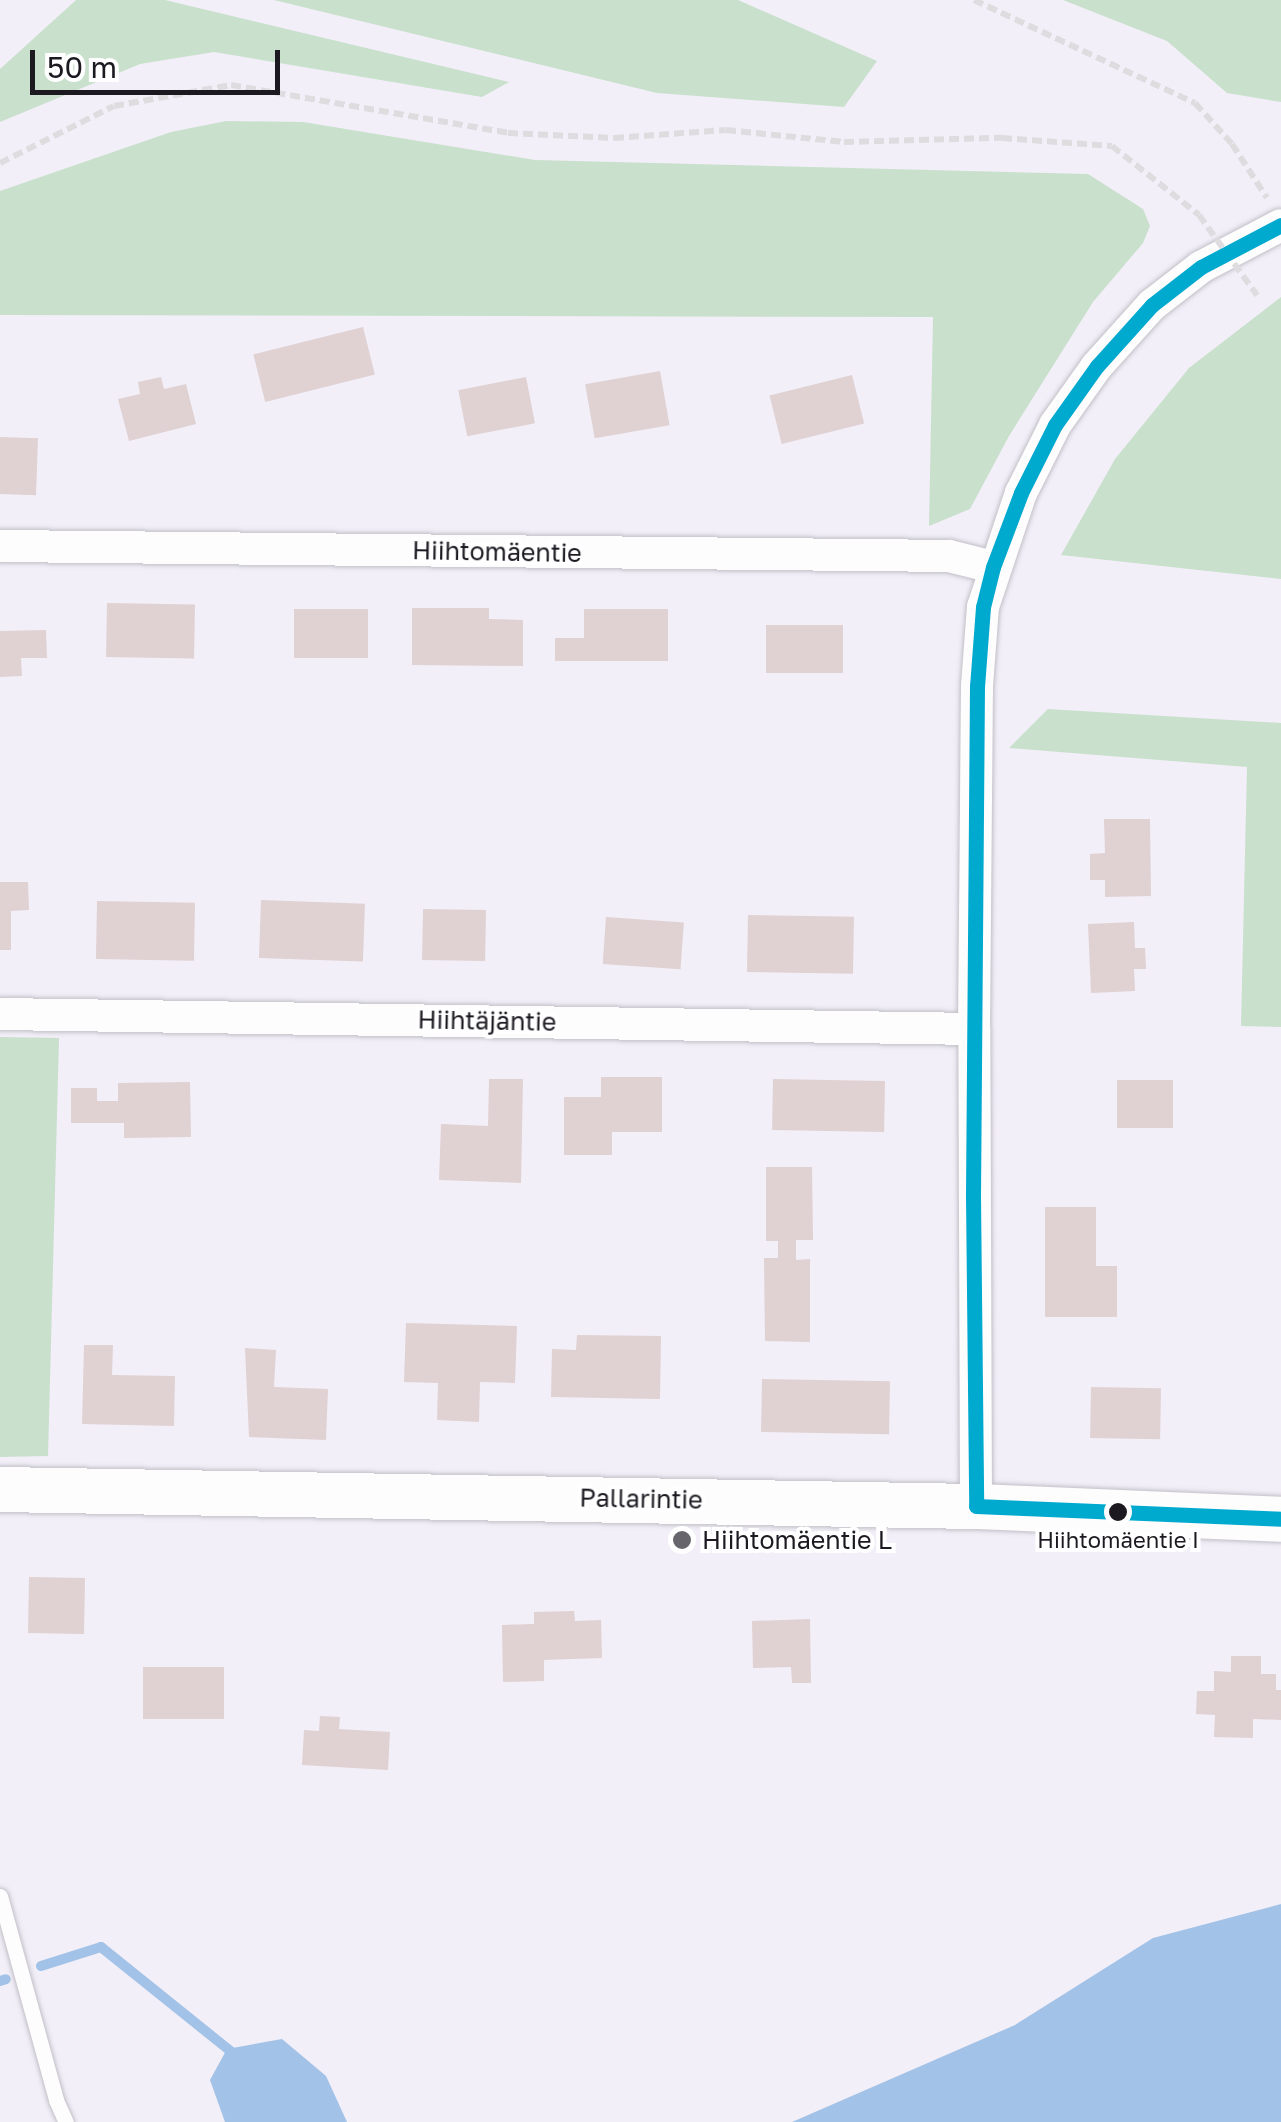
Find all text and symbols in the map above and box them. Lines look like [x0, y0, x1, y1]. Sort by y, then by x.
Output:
scale bar [35, 30, 285, 92]
text: 50 m [47, 49, 117, 85]
street label: Hiihtomäentie [412, 536, 582, 568]
street label: Hiihtäjäntie [417, 1005, 557, 1037]
street label: Pallarintie [579, 1483, 703, 1515]
marker: Hiihtomäentie I [1108, 1502, 1128, 1522]
place label: Hiihtomäentie L [702, 1525, 892, 1555]
place label: Hiihtomäentie I [1037, 1527, 1199, 1553]
marker: Hiihtomäentie L [671, 1529, 693, 1551]

